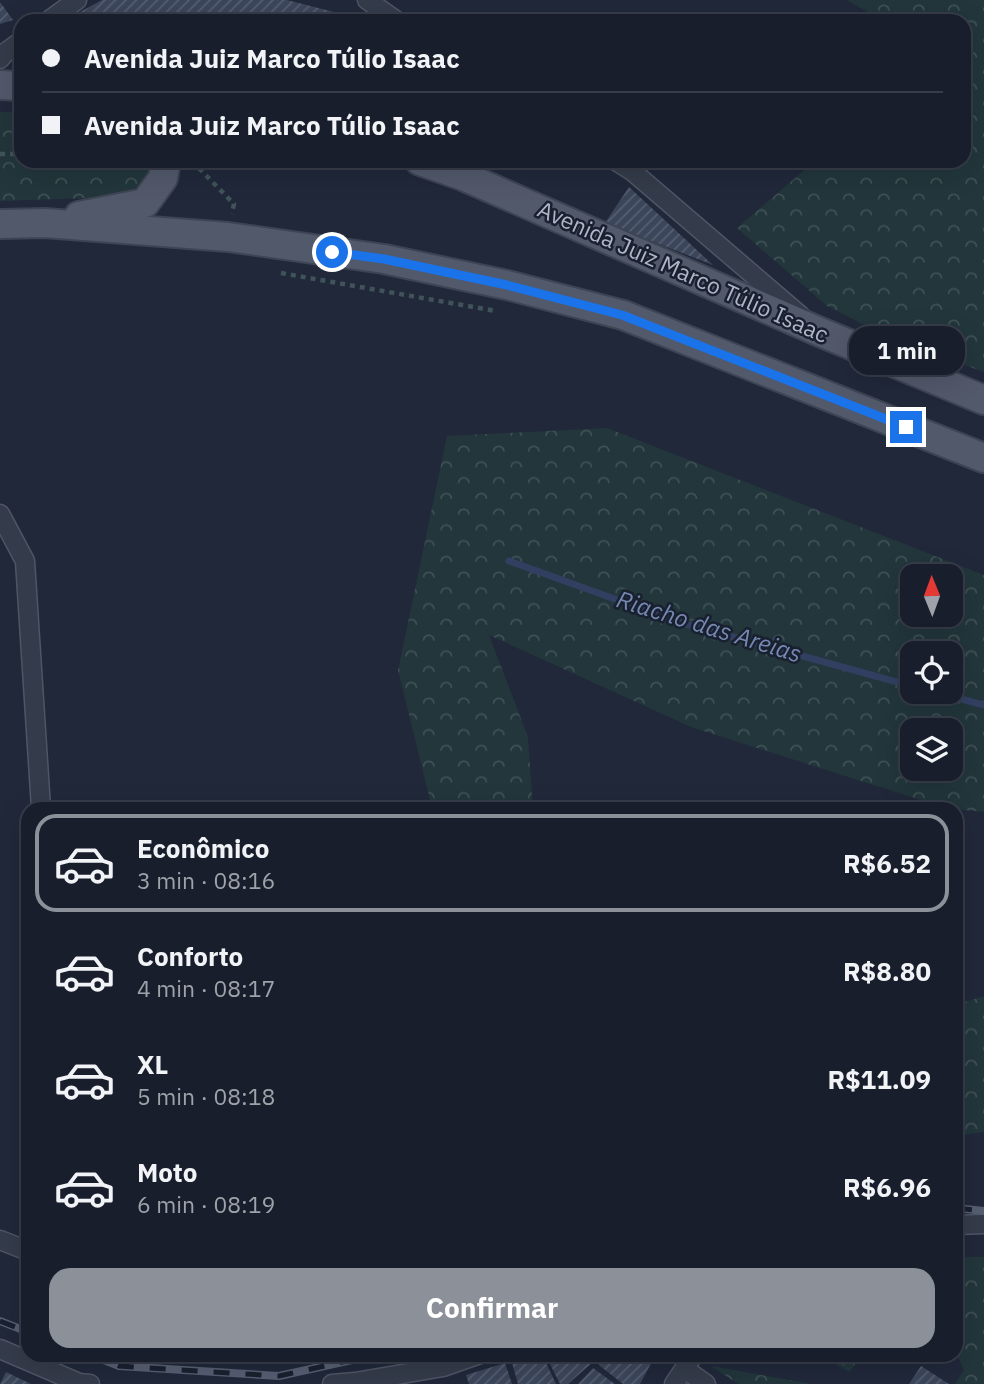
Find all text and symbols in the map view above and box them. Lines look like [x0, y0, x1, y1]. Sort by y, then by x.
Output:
text: Avenida Juiz Marco Túlio Isaac [84, 41, 460, 75]
text: Avenida Juiz Marco Túlio Isaac [84, 108, 460, 142]
street label: Avenida Juiz Marco Túlio Isaac [533, 193, 834, 349]
route start [316, 236, 348, 268]
callout: 1 min [848, 326, 964, 374]
text: 1 min [877, 335, 937, 365]
route end [890, 411, 922, 443]
north arrow [900, 564, 962, 626]
map controls [900, 564, 963, 781]
water label: Riacho das Areias [613, 583, 806, 669]
button: locate [900, 641, 963, 704]
button: layers [900, 718, 963, 781]
text: Econômico [137, 831, 269, 865]
icon: car [53, 832, 116, 895]
text: R$6.52 [843, 846, 931, 880]
text: 3 min · 08:16 [137, 865, 275, 895]
text: Conforto [137, 939, 243, 973]
icon: car [53, 940, 116, 1003]
text: R$8.80 [843, 954, 931, 988]
text: 4 min · 08:17 [137, 973, 275, 1003]
text: XL [137, 1047, 168, 1081]
icon: car [53, 1048, 116, 1111]
text: R$11.09 [827, 1062, 931, 1096]
text: 5 min · 08:18 [137, 1081, 275, 1111]
text: Moto [137, 1155, 197, 1189]
icon: car [53, 1156, 116, 1219]
text: R$6.96 [843, 1170, 931, 1204]
text: 6 min · 08:19 [137, 1189, 275, 1219]
button: Confirmar [49, 1268, 935, 1348]

